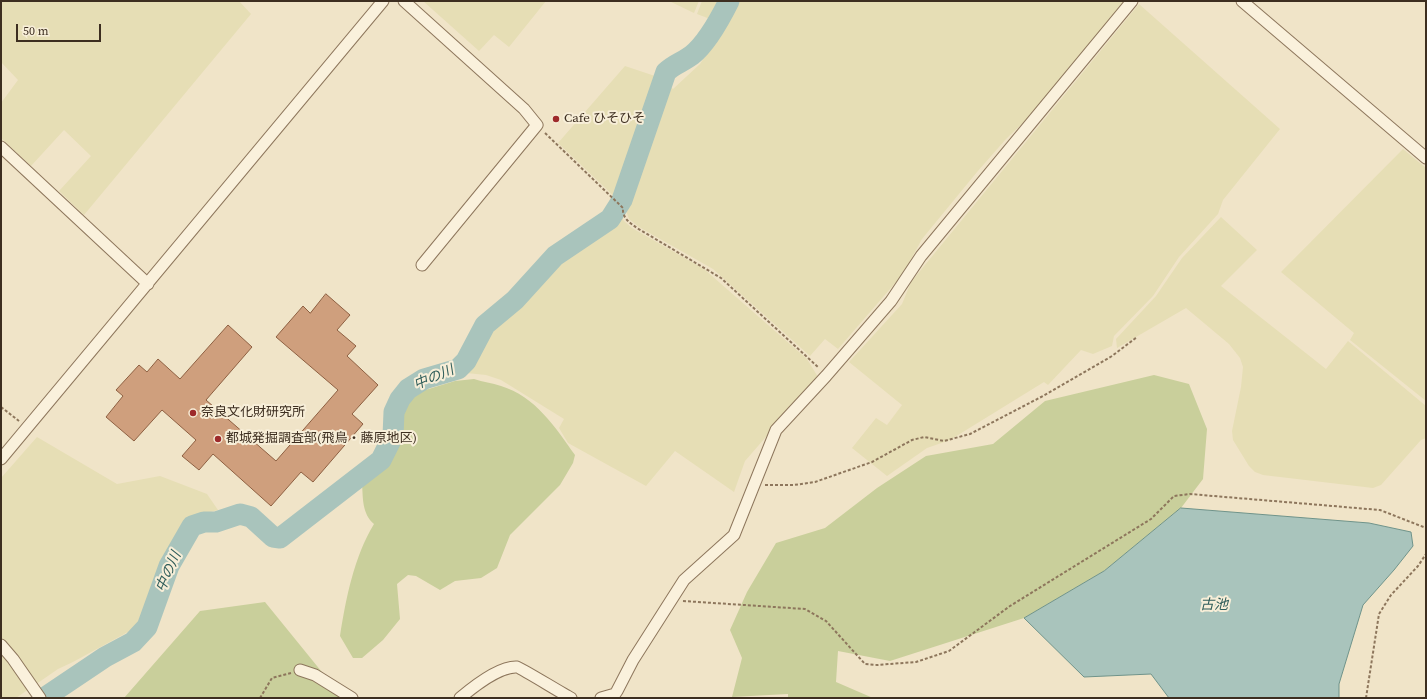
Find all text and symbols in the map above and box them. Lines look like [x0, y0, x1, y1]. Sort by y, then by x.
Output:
scale bar [18, 16, 103, 42]
text: 50 m [23, 23, 49, 39]
place label: Cafe ひそひそ [564, 111, 645, 127]
marker: Cafe ひそひそ [551, 114, 561, 124]
water label: 中の川 [411, 362, 457, 394]
place label: 奈良文化財研究所 [201, 405, 305, 421]
marker: 奈良文化財研究所 [188, 408, 198, 418]
place label: 都城発掘調査部(飛鳥・藤原地区) [226, 431, 417, 447]
marker: 都城発掘調査部(飛鳥・藤原地区) [213, 434, 223, 444]
water label: 中の川 [153, 549, 185, 595]
water label: 古池 [1200, 597, 1228, 613]

